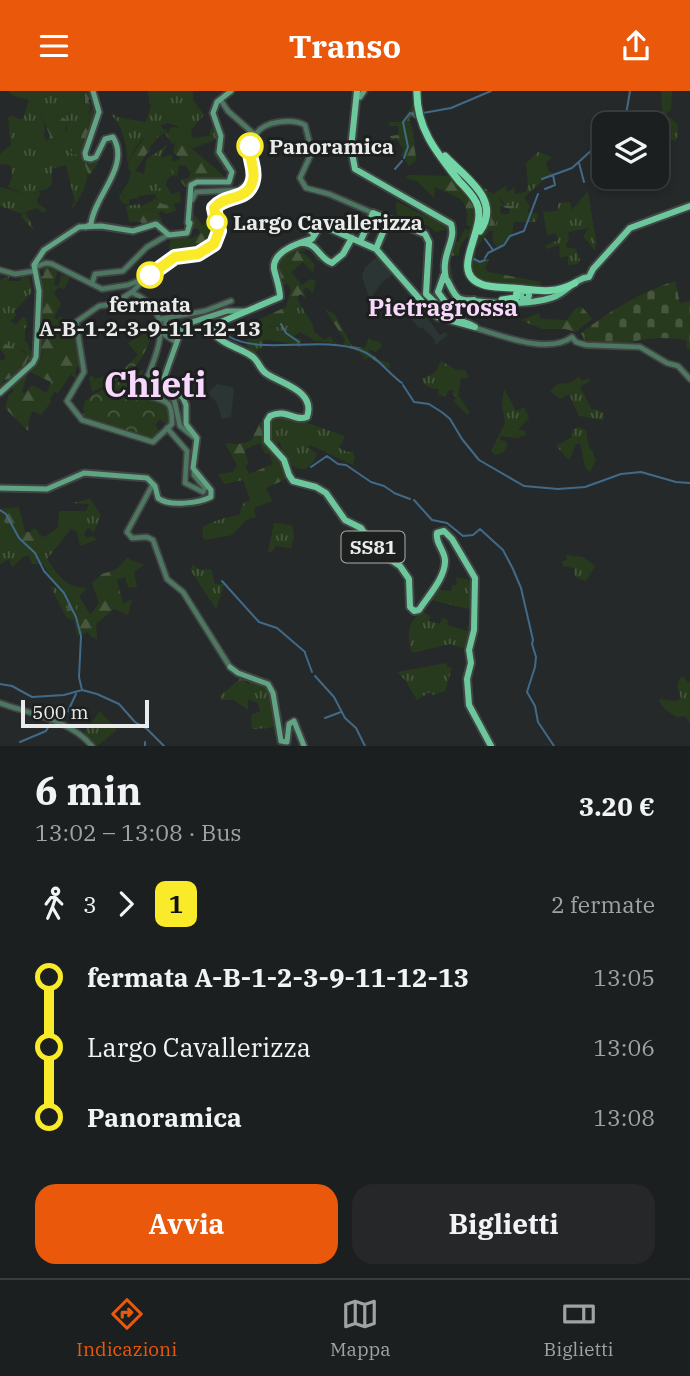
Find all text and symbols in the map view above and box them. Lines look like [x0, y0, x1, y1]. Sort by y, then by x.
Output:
text: Transo [289, 25, 401, 67]
icon: menu [35, 27, 73, 65]
icon: share [617, 27, 655, 65]
map controls [592, 112, 669, 189]
button: layers [592, 112, 669, 189]
place label: Panoramica [269, 132, 394, 160]
marker: Panoramica [237, 133, 263, 159]
place label: Largo Cavallerizza [233, 208, 423, 236]
marker: Largo Cavallerizza [207, 212, 227, 232]
marker: fermata A-B-1-2-3-9-11-12-13 [137, 262, 163, 288]
place label: fermata A-B-1-2-3-9-11-12-13 [39, 290, 261, 342]
district label: Pietragrossa [368, 291, 518, 323]
district label: Chieti [104, 361, 206, 407]
road number: SS81 [342, 531, 404, 562]
scale bar [21, 697, 149, 729]
text: 500 m [32, 700, 89, 724]
text: 6 min [35, 766, 141, 815]
text: 3.20 € [579, 789, 655, 823]
text: 13:02 – 13:08 · Bus [35, 817, 242, 847]
icon: walk [35, 885, 73, 923]
icon: forward [107, 885, 145, 923]
text: 1 [169, 888, 183, 920]
text: 3 [83, 889, 97, 919]
text: 2 fermate [551, 889, 655, 919]
text: fermata A-B-1-2-3-9-11-12-13 [87, 960, 469, 994]
text: 13:05 [593, 962, 655, 992]
text: Largo Cavallerizza [87, 1030, 311, 1064]
text: 13:06 [593, 1032, 655, 1062]
text: Panoramica [87, 1100, 242, 1134]
text: 13:08 [593, 1102, 655, 1132]
button: Avvia [35, 1184, 338, 1264]
button: Biglietti [352, 1184, 655, 1264]
tab: Indicazioni [76, 1295, 177, 1361]
tab: Mappa [330, 1295, 391, 1361]
tab: Biglietti [543, 1295, 614, 1361]

